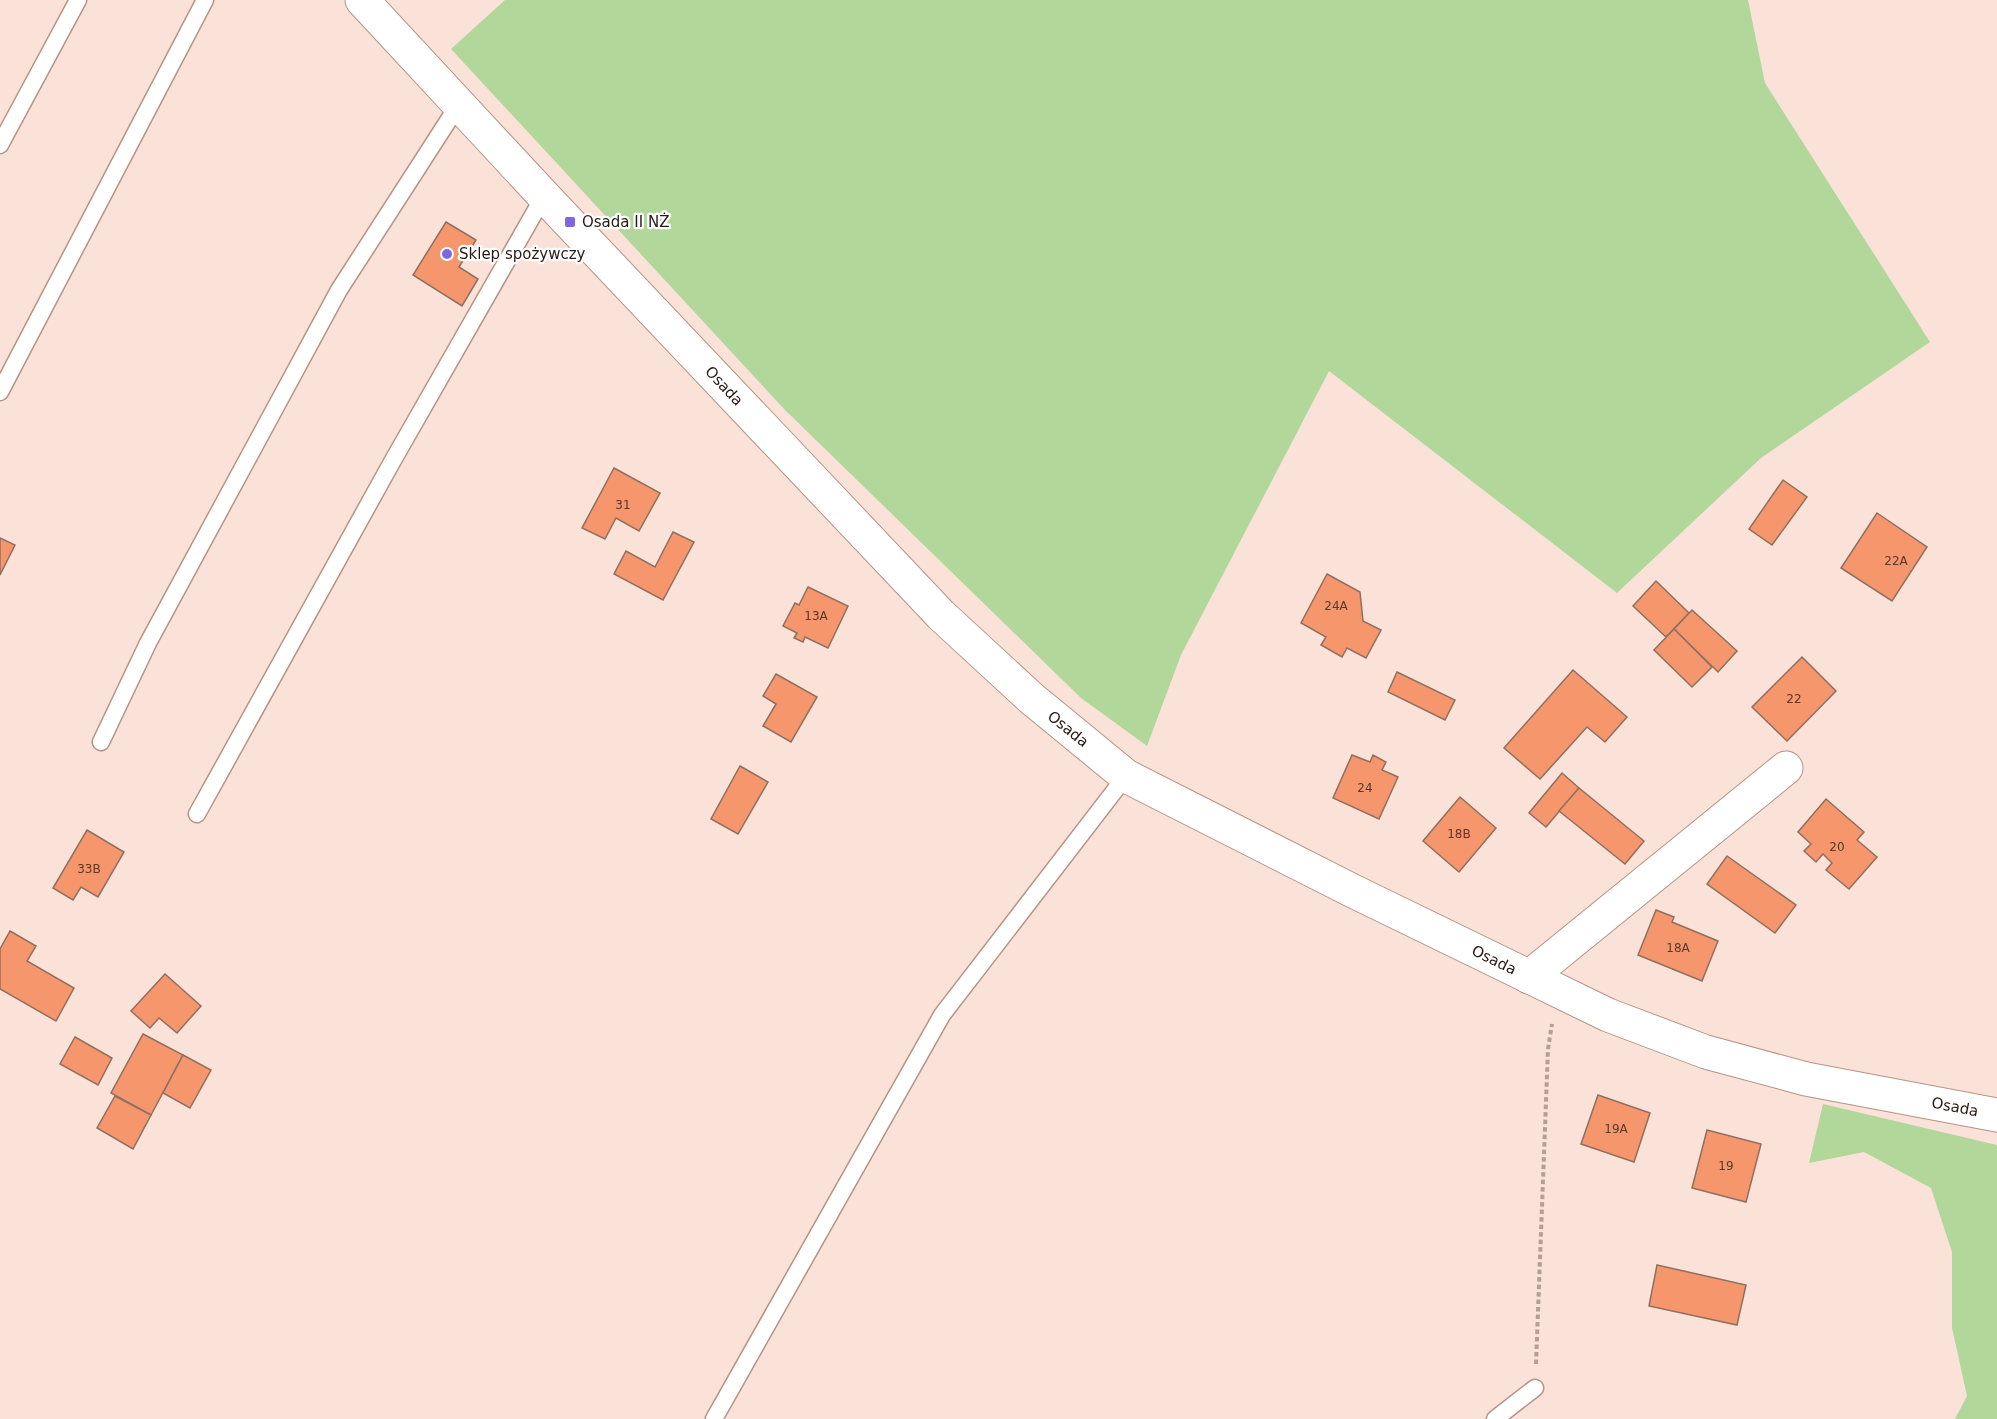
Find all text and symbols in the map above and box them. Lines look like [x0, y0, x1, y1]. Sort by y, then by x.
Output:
place label: Osada II NŻ [582, 212, 669, 231]
marker: Osada II NŻ [563, 215, 577, 229]
place label: Sklep spożywczy [459, 245, 586, 263]
marker: Sklep spożywczy [440, 247, 454, 261]
street label: Osada [701, 362, 747, 410]
house number: 31 [615, 498, 631, 512]
house number: 22A [1884, 554, 1909, 568]
house number: 24A [1324, 599, 1349, 613]
house number: 13A [804, 609, 829, 623]
house number: 22 [1786, 692, 1802, 706]
street label: Osada [1044, 707, 1092, 751]
house number: 24 [1357, 781, 1373, 795]
house number: 18B [1447, 827, 1471, 841]
house number: 20 [1829, 840, 1845, 854]
house number: 33B [77, 862, 101, 876]
street label: Osada [1469, 941, 1519, 979]
house number: 18A [1666, 941, 1691, 955]
street label: Osada [1930, 1094, 1980, 1120]
house number: 19A [1604, 1122, 1629, 1136]
house number: 19 [1718, 1159, 1734, 1173]

